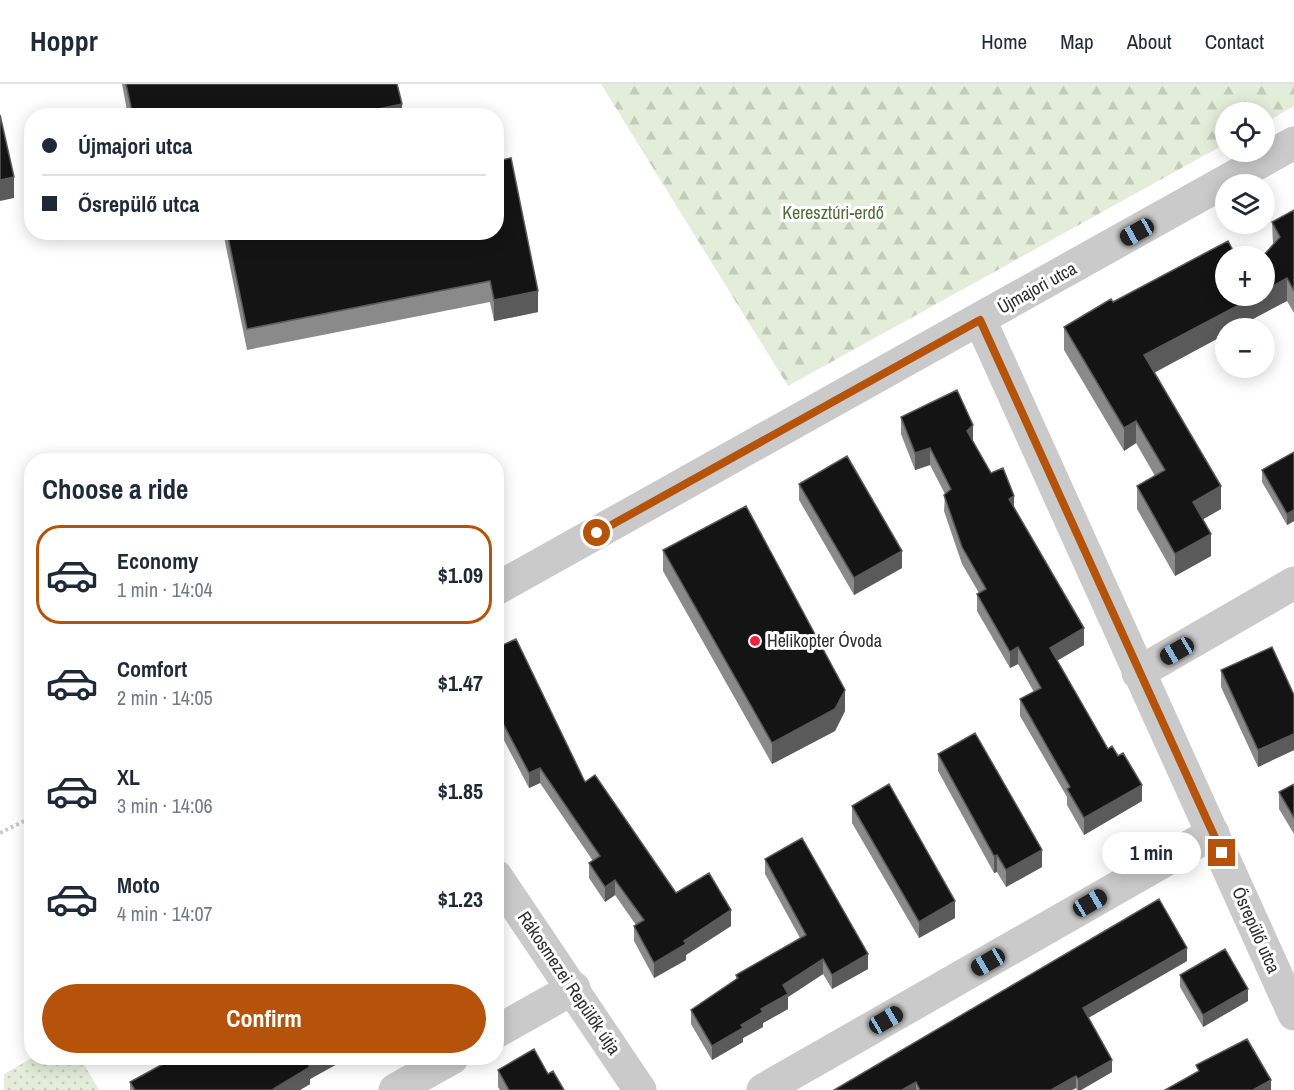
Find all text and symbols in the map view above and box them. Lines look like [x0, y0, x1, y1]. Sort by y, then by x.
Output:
text: Hoppr [30, 22, 98, 60]
text: Home [981, 27, 1027, 56]
text: Map [1060, 27, 1094, 56]
text: About [1127, 27, 1172, 56]
text: Contact [1205, 27, 1264, 56]
map controls [1215, 102, 1275, 378]
button: locate [1215, 102, 1275, 162]
text: Újmajori utca [78, 131, 192, 161]
button: layers [1215, 174, 1275, 234]
text: Ősrepülő utca [78, 189, 199, 219]
park label: Keresztúri-erdő [782, 200, 884, 225]
car [1117, 215, 1157, 249]
button: + [1215, 246, 1275, 306]
street label: Újmajori utca [993, 256, 1081, 320]
button: − [1215, 318, 1275, 378]
text: Choose a ride [42, 471, 188, 507]
route start [583, 519, 610, 546]
text: Economy [117, 546, 198, 576]
icon: car [45, 548, 99, 602]
text: $1.09 [438, 560, 483, 590]
text: 1 min · 14:04 [117, 576, 213, 603]
place label: Helikopter Óvoda [767, 628, 882, 653]
marker: Helikopter Óvoda [748, 634, 762, 648]
car [1157, 634, 1197, 668]
text: Comfort [117, 654, 187, 684]
icon: car [45, 656, 99, 710]
text: $1.47 [438, 668, 483, 698]
text: 2 min · 14:05 [117, 684, 213, 711]
text: XL [117, 762, 140, 792]
icon: car [45, 764, 99, 818]
text: $1.85 [438, 776, 483, 806]
text: 3 min · 14:06 [117, 792, 213, 819]
callout: 1 min [1102, 832, 1201, 874]
text: 1 min [1130, 839, 1173, 866]
route end [1208, 839, 1235, 866]
text: Moto [117, 870, 160, 900]
icon: car [45, 872, 99, 926]
street label: Ősrepülő utca [1226, 883, 1287, 977]
text: $1.23 [438, 884, 483, 914]
car [1070, 886, 1110, 920]
text: 4 min · 14:07 [117, 900, 213, 927]
street label: Rákosmezei Repülők útja [512, 906, 627, 1059]
car [968, 945, 1008, 979]
button: Confirm [42, 984, 486, 1053]
car [866, 1003, 906, 1037]

